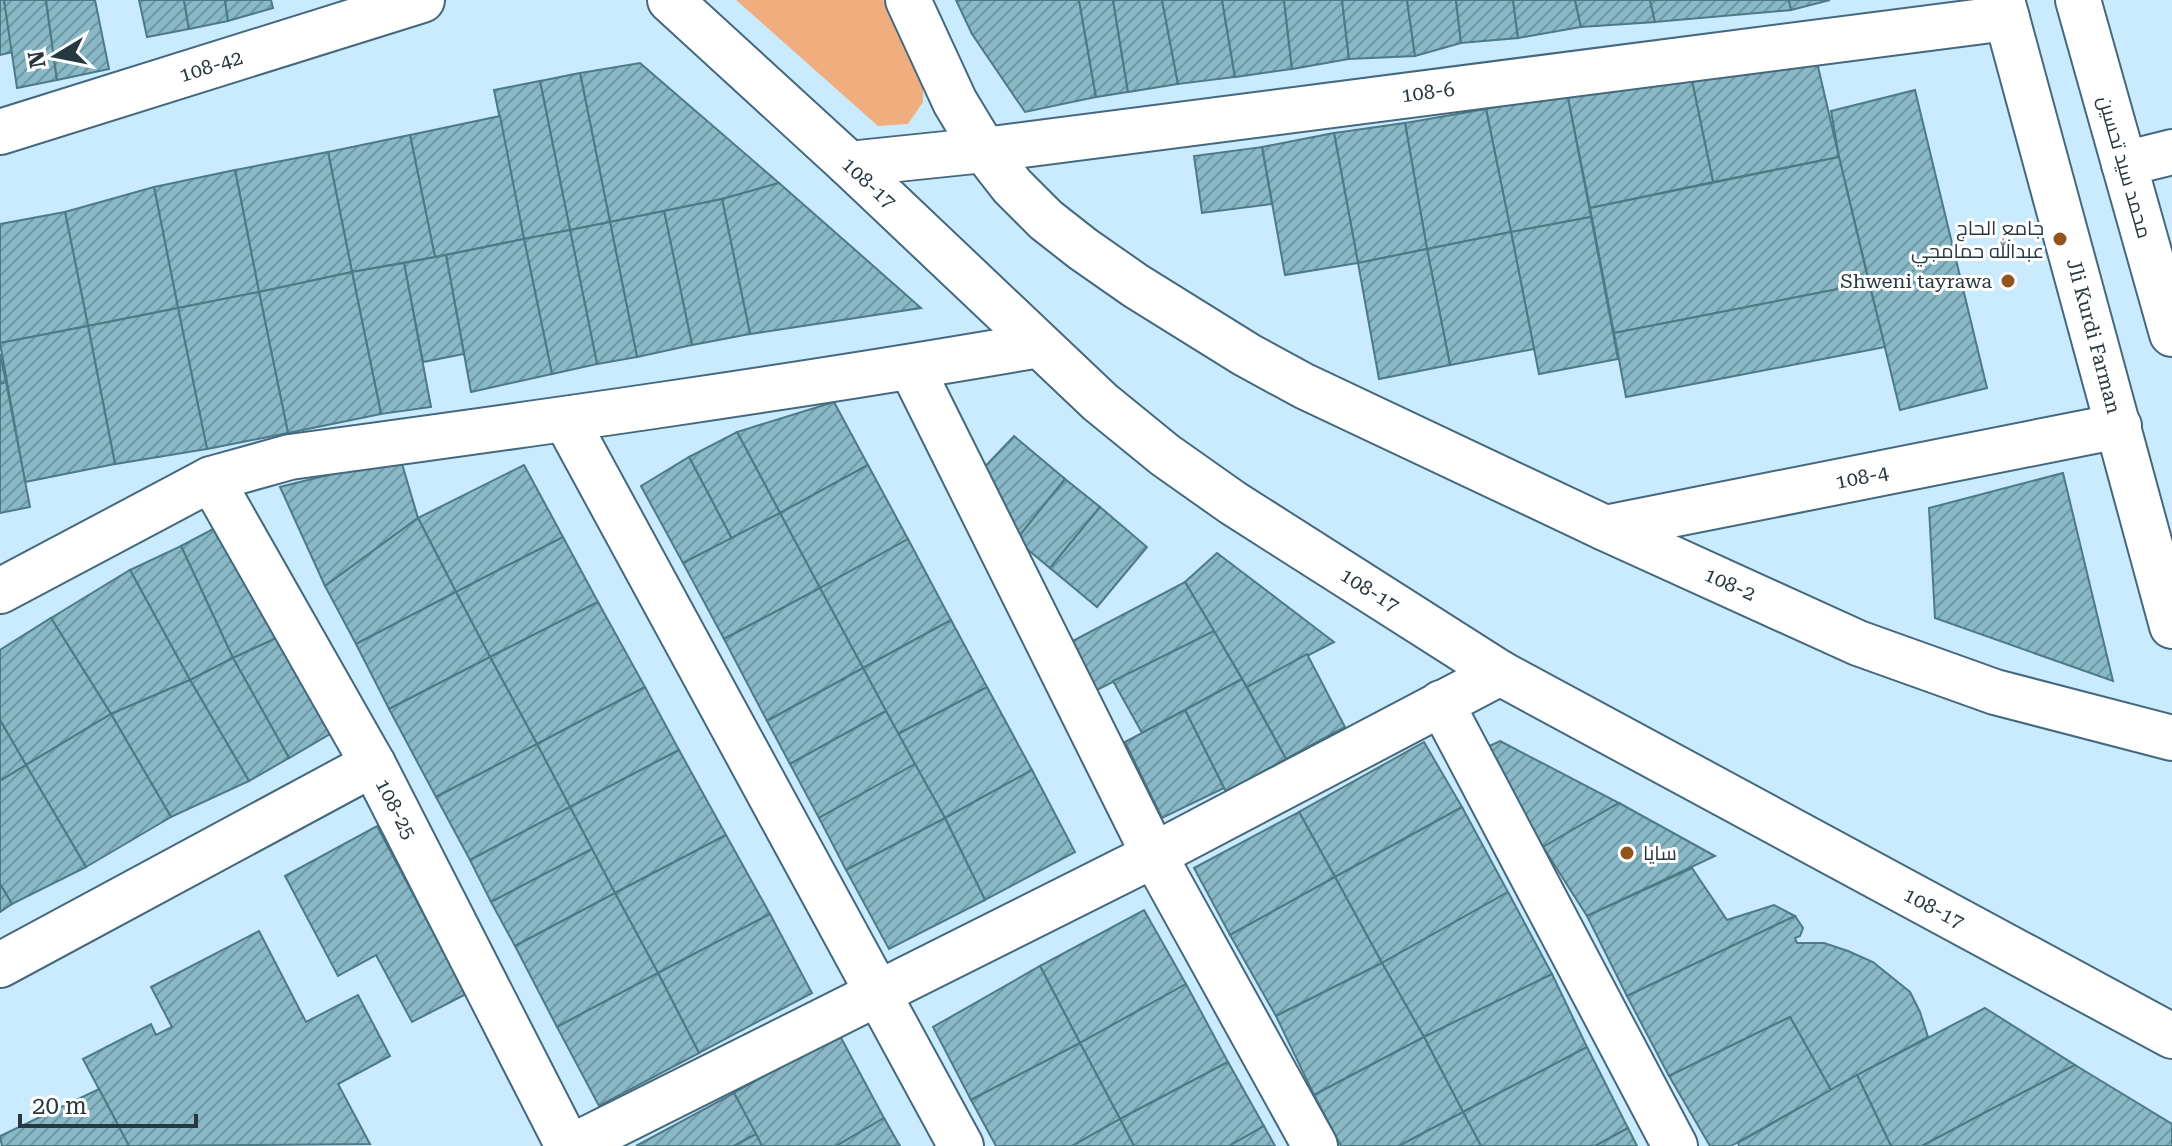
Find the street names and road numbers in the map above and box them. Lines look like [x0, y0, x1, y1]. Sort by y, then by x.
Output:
street label: 108-42 [176, 45, 246, 87]
street label: 108-6 [1400, 77, 1456, 107]
street label: محمد سید تحسین [2092, 93, 2157, 241]
street label: 108-17 [837, 152, 901, 214]
street label: Jli Kurdi Farman [2062, 256, 2126, 416]
street label: 108-4 [1833, 460, 1891, 494]
street label: 108-2 [1701, 562, 1759, 606]
street label: 108-17 [1336, 563, 1404, 617]
street label: 108-25 [371, 775, 421, 843]
street label: 108-17 [1900, 882, 1968, 934]

